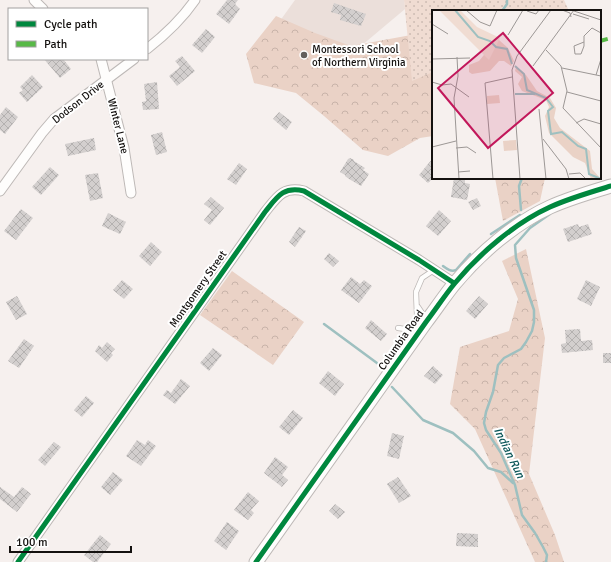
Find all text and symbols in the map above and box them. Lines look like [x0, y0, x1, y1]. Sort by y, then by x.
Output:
legend [8, 8, 148, 60]
inset map [432, 10, 601, 179]
text: Cycle path [44, 17, 97, 32]
text: Path [44, 37, 67, 52]
place label: Montessori School of Northern Virginia [312, 43, 406, 69]
marker: Montessori School of Northern Virginia [299, 50, 309, 60]
street label: Dodson Drive [49, 78, 107, 126]
street label: Winter Lane [105, 97, 131, 155]
street label: Montgomery Street [167, 248, 229, 330]
street label: Columbia Road [375, 307, 427, 373]
water label: Indian Run [490, 425, 528, 481]
scale bar [10, 528, 131, 554]
text: 100 m [16, 535, 48, 550]

